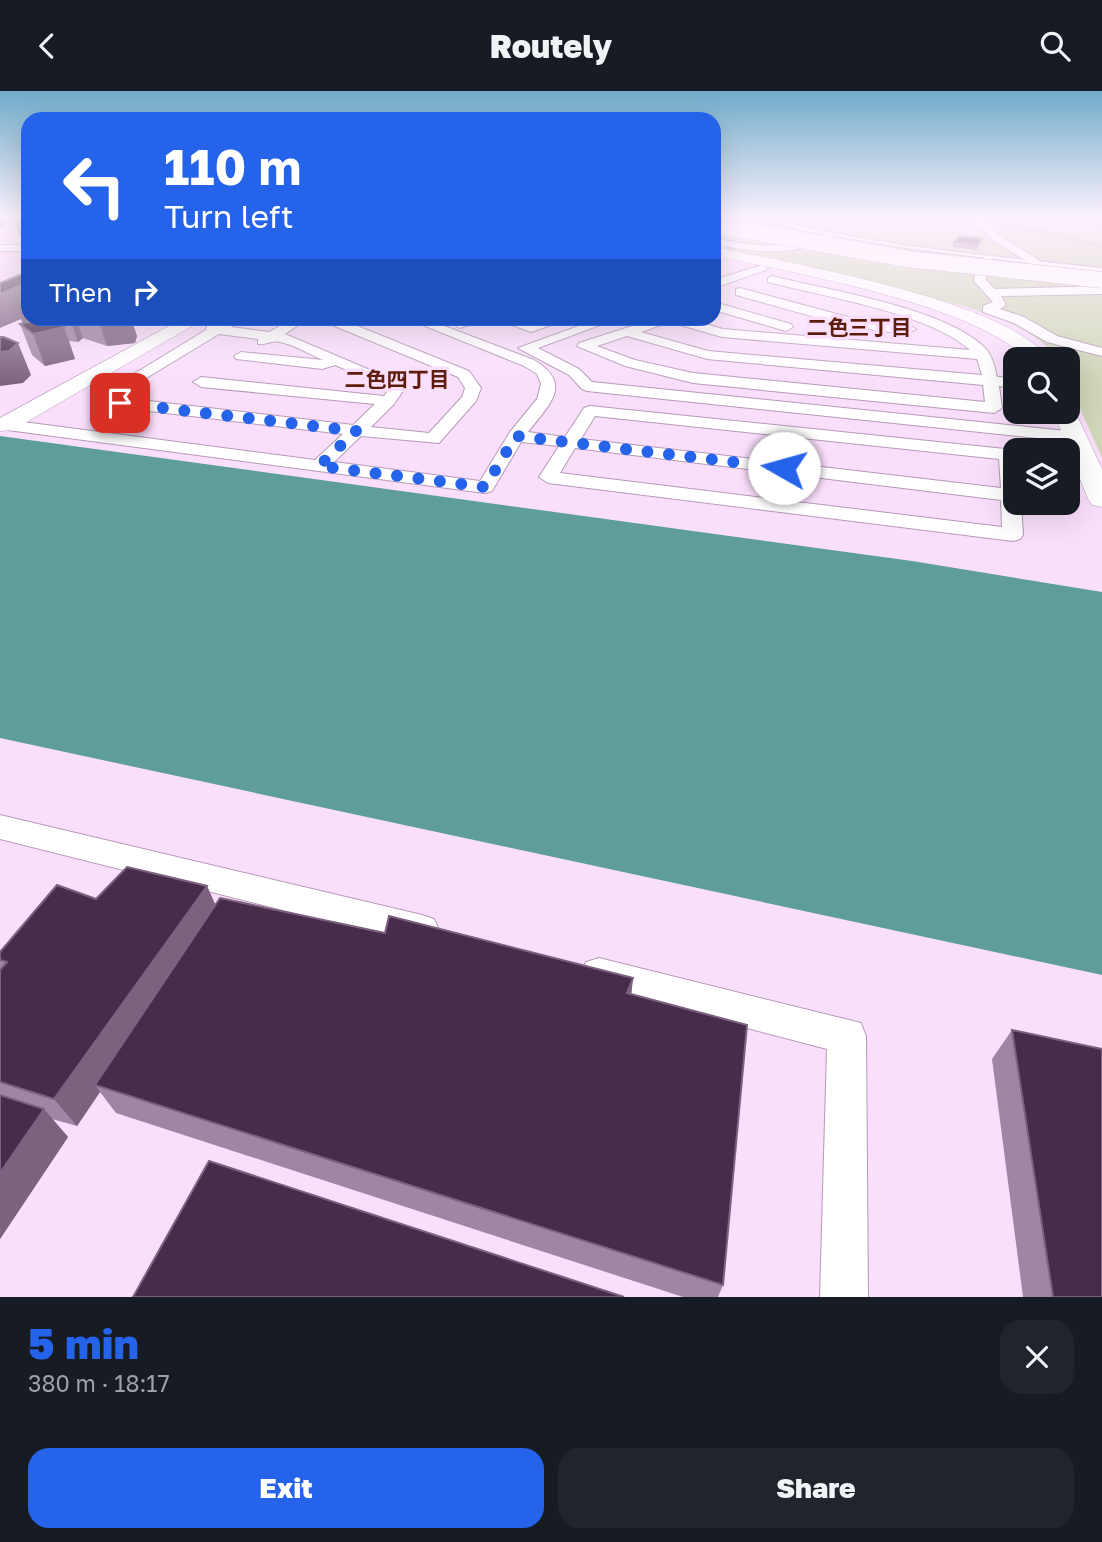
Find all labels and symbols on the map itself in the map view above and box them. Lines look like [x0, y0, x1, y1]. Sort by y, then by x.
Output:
district label: 二色三丁目 [807, 314, 912, 340]
district label: 二色四丁目 [345, 366, 450, 392]
pin [90, 373, 150, 433]
position arrow [747, 431, 821, 505]

